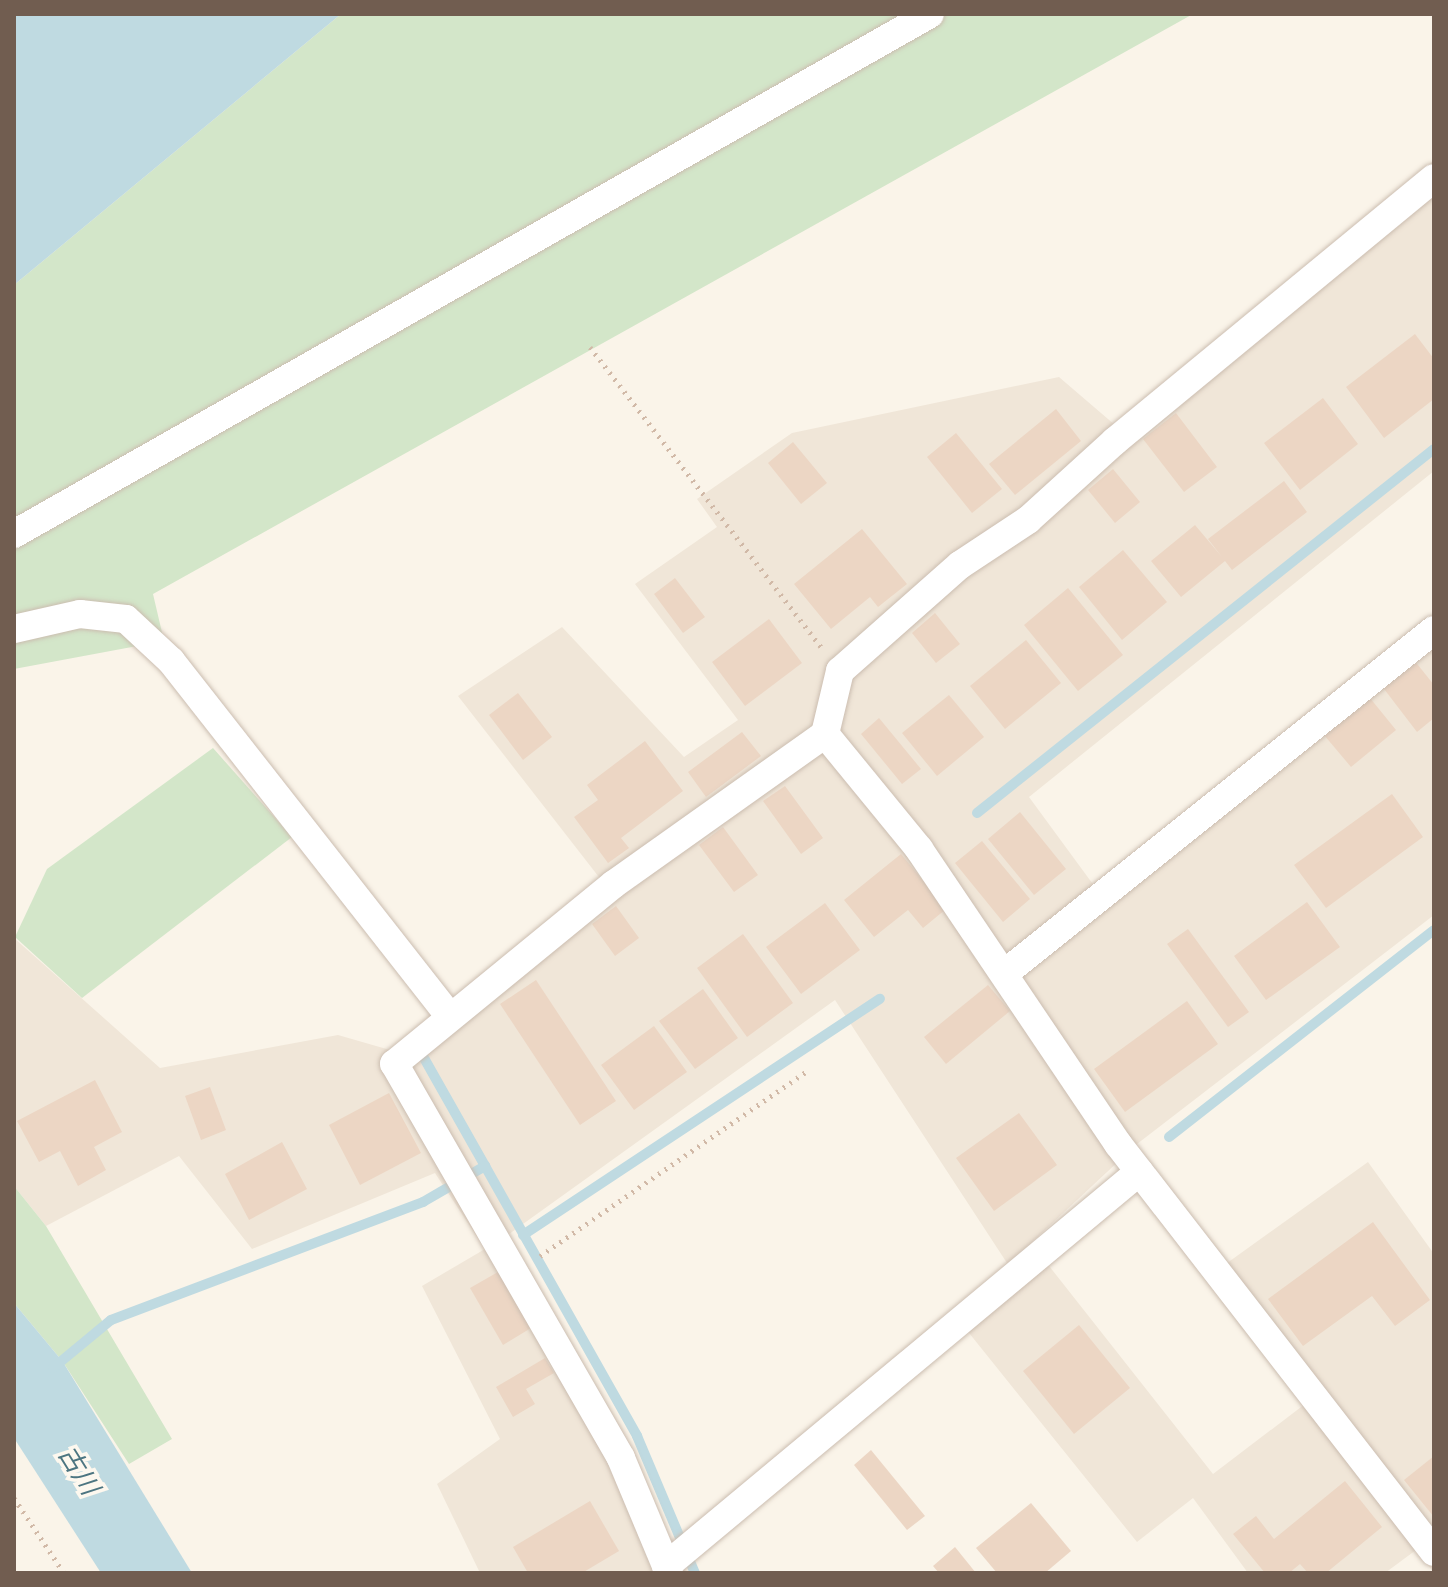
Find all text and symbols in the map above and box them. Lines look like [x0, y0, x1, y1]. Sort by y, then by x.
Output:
water label: 古川 [52, 1440, 106, 1500]

